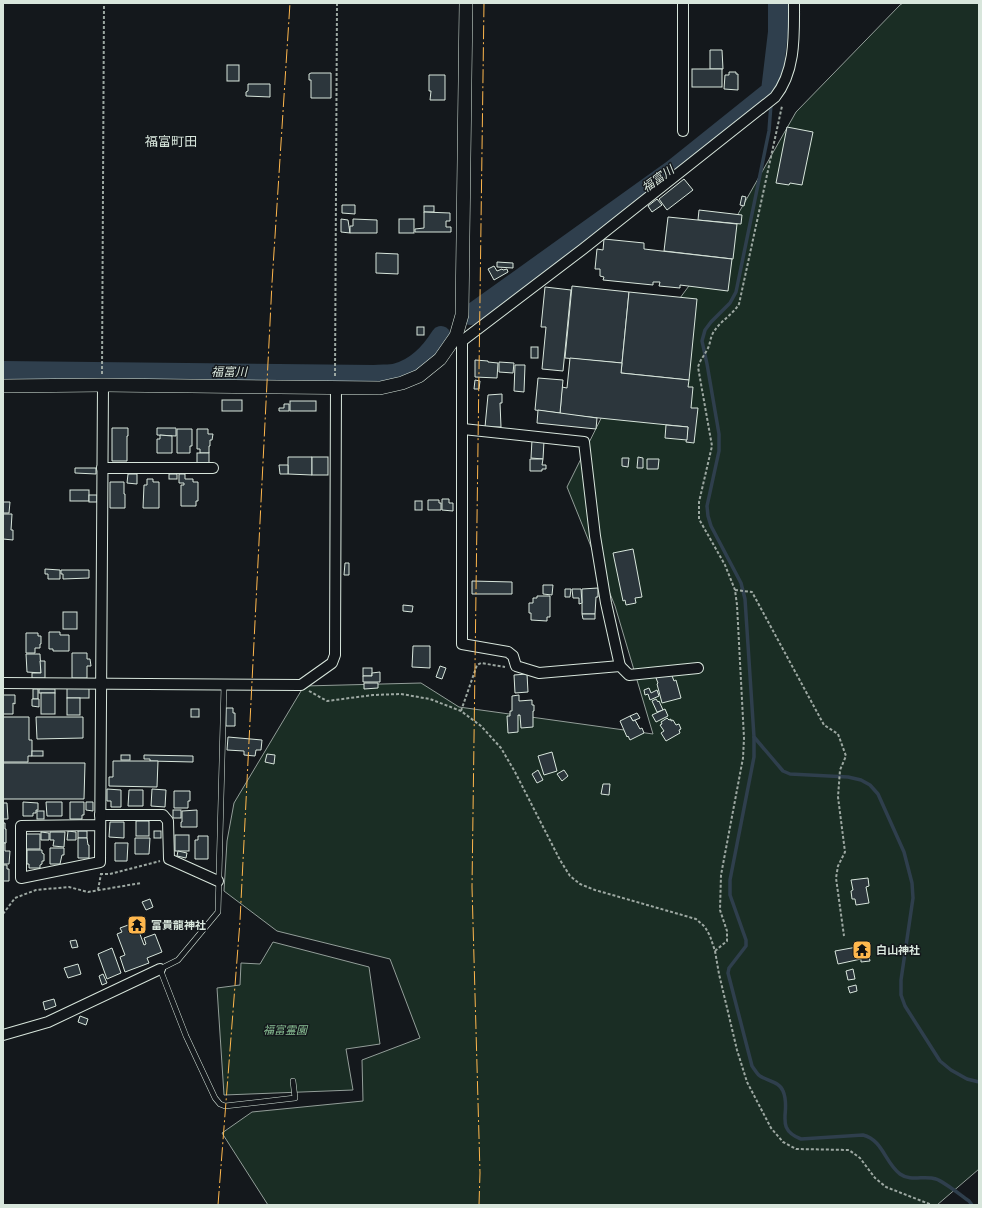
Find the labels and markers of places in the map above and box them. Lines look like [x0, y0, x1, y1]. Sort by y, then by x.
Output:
temple icon: 富貴龍神社 [126, 914, 148, 936]
place label: 富貴龍神社 [151, 917, 206, 932]
temple icon: 白山神社 [851, 939, 873, 961]
place label: 白山神社 [876, 942, 920, 957]

